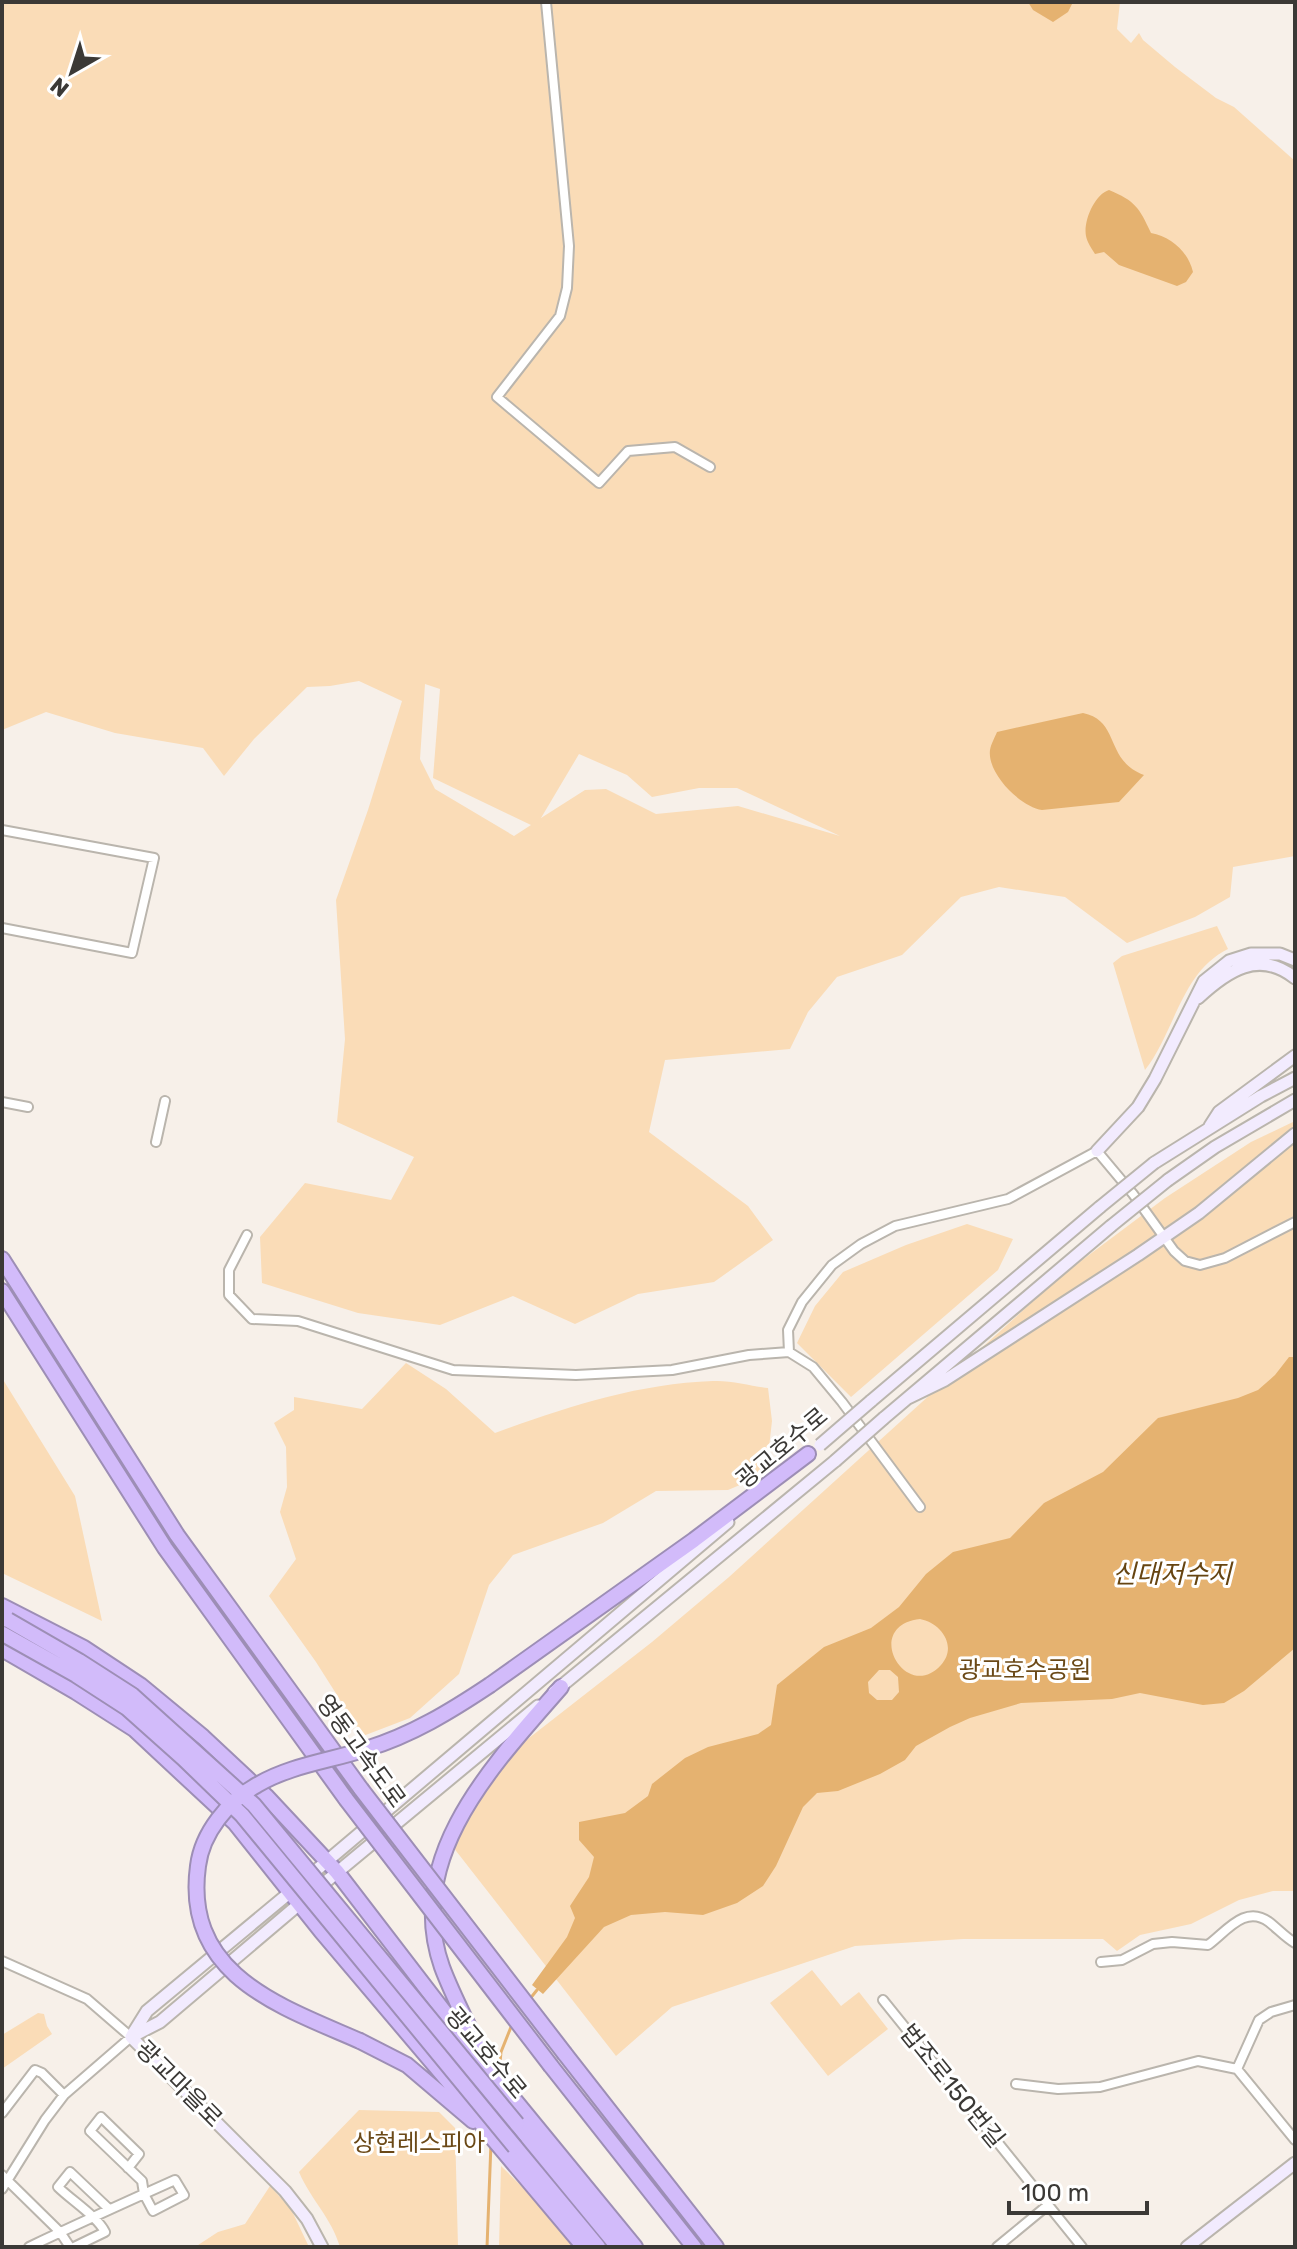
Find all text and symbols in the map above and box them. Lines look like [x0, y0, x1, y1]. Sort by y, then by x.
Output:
north arrow [32, 32, 112, 112]
text: N [45, 72, 74, 103]
street label: 광교호수로 [731, 1402, 833, 1494]
water label: 신대저수지 [1112, 1559, 1234, 1590]
park label: 광교호수공원 [959, 1656, 1091, 1684]
street label: 영동고속도로 [311, 1689, 411, 1813]
street label: 광교호수로 [440, 2002, 532, 2104]
street label: 법조로150번길 [894, 2019, 1010, 2153]
street label: 광교마을로 [130, 2035, 228, 2133]
park label: 상현레스피아 [353, 2129, 485, 2157]
scale bar [1009, 2165, 1147, 2215]
text: 100 m [1021, 2179, 1089, 2207]

